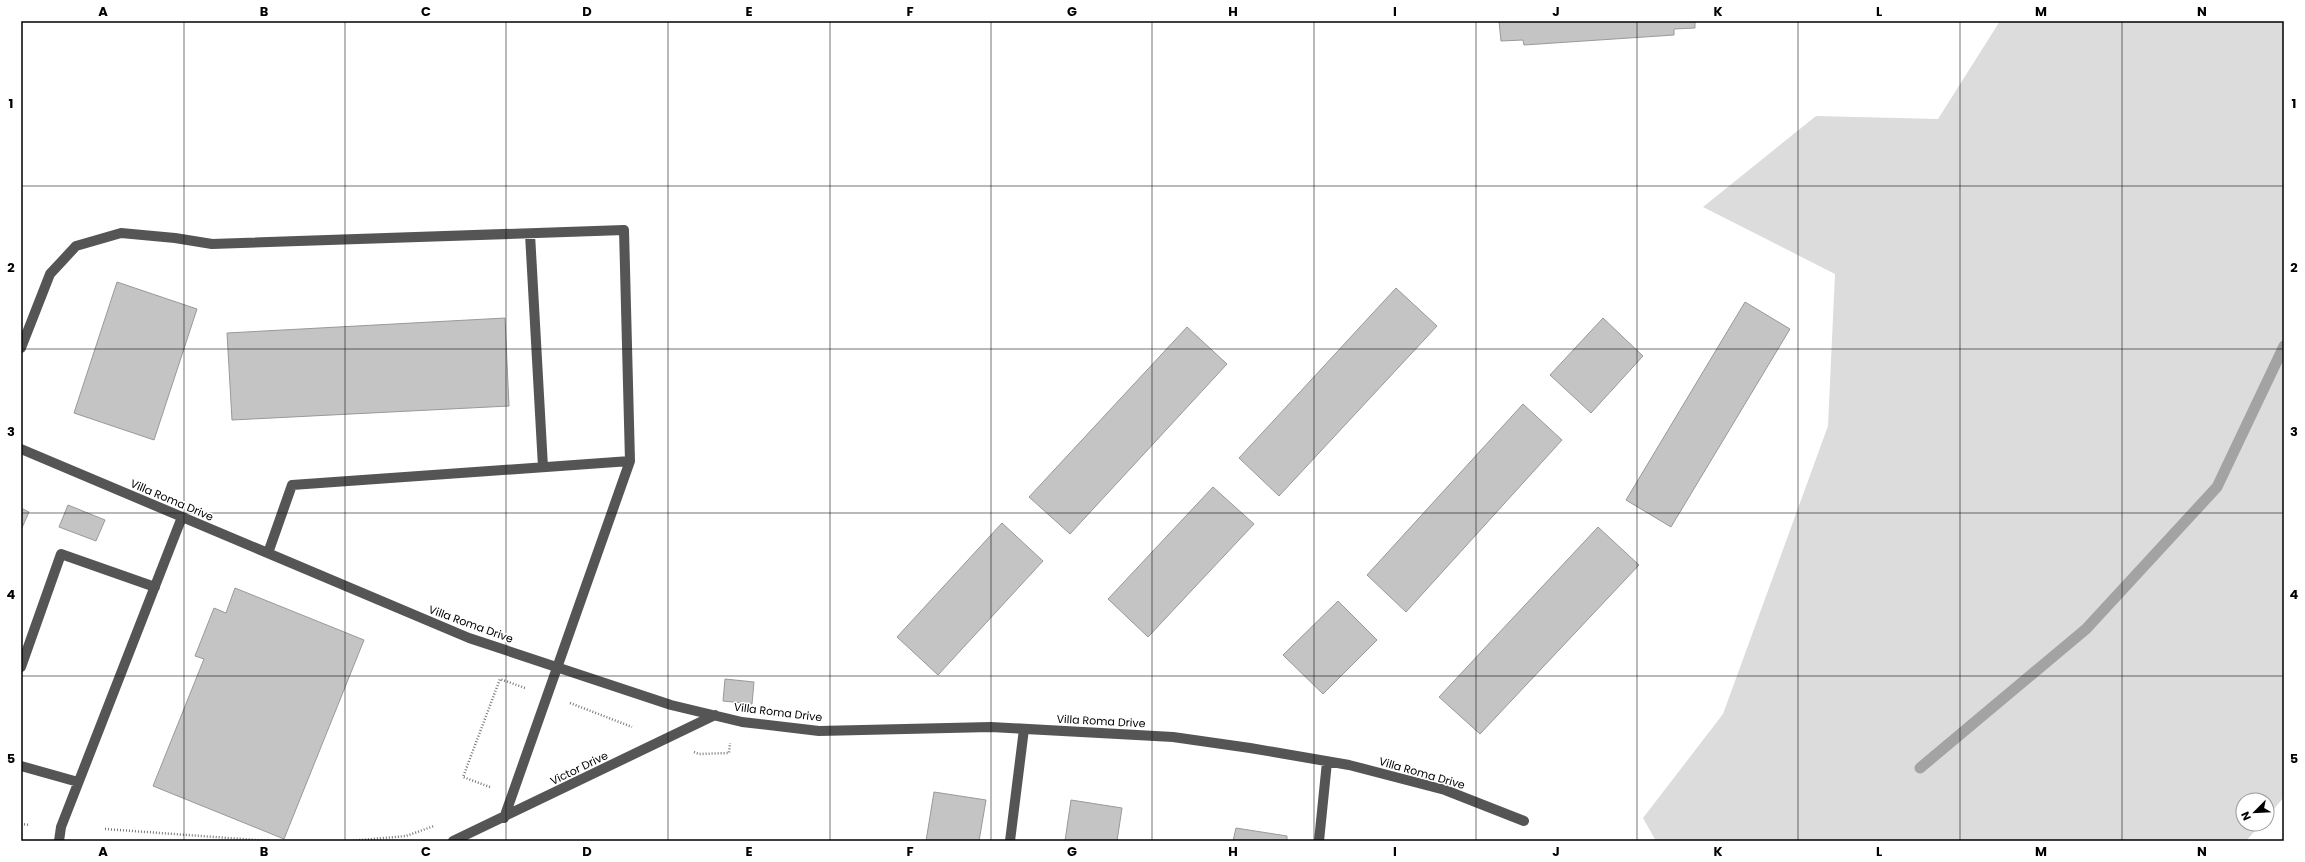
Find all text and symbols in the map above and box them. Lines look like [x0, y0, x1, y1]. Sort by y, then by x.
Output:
text: A [98, 2, 108, 21]
text: B [260, 2, 269, 21]
text: C [421, 2, 431, 21]
text: D [582, 2, 592, 21]
text: E [745, 2, 753, 21]
text: F [906, 2, 914, 21]
text: G [1067, 2, 1077, 21]
text: H [1228, 2, 1238, 21]
text: I [1393, 2, 1397, 21]
text: J [1552, 2, 1560, 21]
text: K [1713, 2, 1723, 21]
text: L [1876, 2, 1882, 21]
text: M [2035, 2, 2047, 21]
text: N [2197, 2, 2207, 21]
text: 1 [9, 94, 13, 113]
text: 1 [2292, 94, 2296, 113]
text: 2 [7, 258, 15, 277]
text: 2 [2290, 258, 2298, 277]
text: 3 [7, 422, 15, 441]
text: 3 [2290, 422, 2298, 441]
street label: Villa Roma Drive [128, 475, 216, 525]
text: 4 [7, 585, 16, 604]
text: 4 [2290, 585, 2299, 604]
street label: Villa Roma Drive [426, 601, 516, 647]
street label: Villa Roma Drive [733, 699, 823, 725]
street label: Villa Roma Drive [1056, 711, 1146, 731]
street label: Victor Drive [547, 747, 611, 789]
text: 5 [7, 749, 15, 768]
text: 5 [2290, 749, 2298, 768]
street label: Villa Roma Drive [1377, 753, 1467, 793]
north arrow [2235, 792, 2275, 832]
text: N [2237, 809, 2255, 823]
text: A [98, 842, 108, 861]
text: B [260, 842, 269, 861]
text: C [421, 842, 431, 861]
text: D [582, 842, 592, 861]
text: E [745, 842, 753, 861]
text: F [906, 842, 914, 861]
text: G [1067, 842, 1077, 861]
text: H [1228, 842, 1238, 861]
text: I [1393, 842, 1397, 861]
text: J [1552, 842, 1560, 861]
text: K [1713, 842, 1723, 861]
text: L [1876, 842, 1882, 861]
text: M [2035, 842, 2047, 861]
text: N [2197, 842, 2207, 861]

